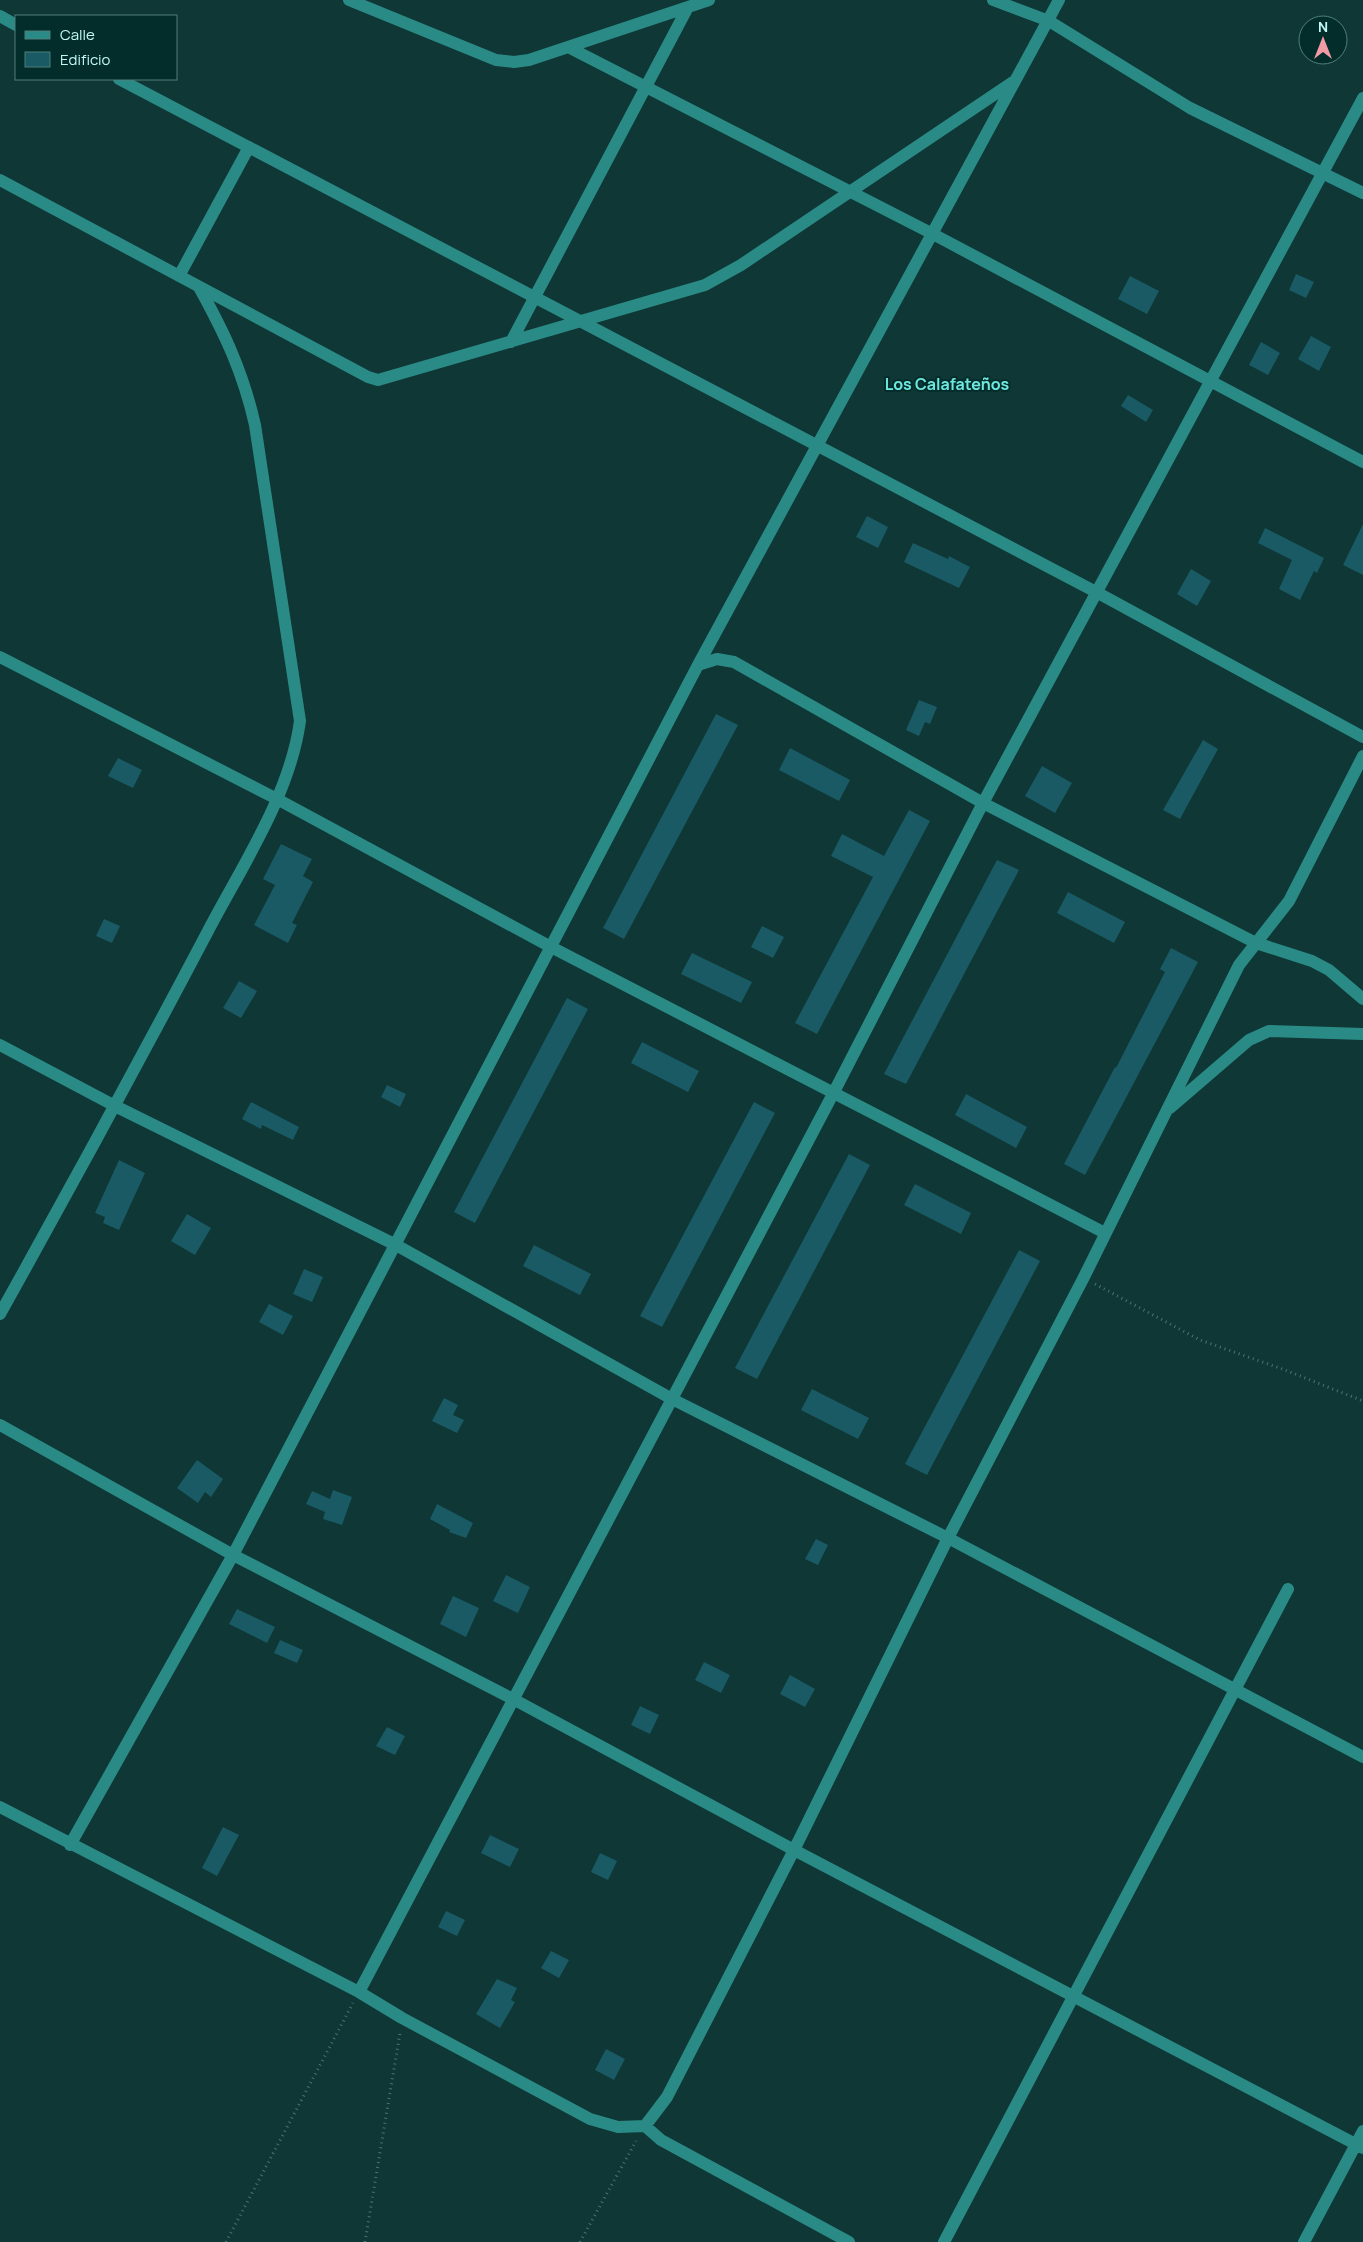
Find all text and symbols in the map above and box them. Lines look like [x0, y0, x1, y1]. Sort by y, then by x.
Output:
legend [15, 15, 178, 80]
north arrow [1298, 15, 1348, 65]
text: N [1318, 17, 1328, 36]
text: Calle [60, 24, 95, 45]
text: Edificio [60, 49, 111, 70]
district label: Los Calafateños [885, 373, 1009, 395]

